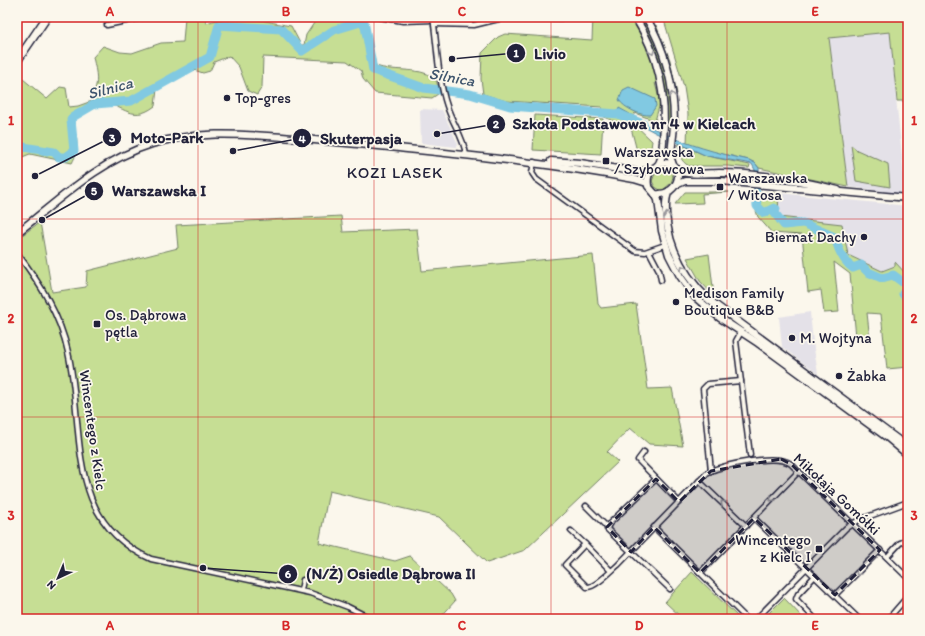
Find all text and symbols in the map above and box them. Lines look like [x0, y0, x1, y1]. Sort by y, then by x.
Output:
text: A [105, 4, 115, 19]
text: B [282, 4, 291, 19]
text: C [458, 4, 467, 19]
text: D [635, 4, 644, 19]
text: E [811, 4, 819, 19]
callout: Livio [506, 39, 574, 67]
text: Livio [534, 44, 566, 63]
text: 1 [513, 46, 519, 60]
one-way arrow [648, 48, 656, 55]
water label: Silnica [428, 64, 477, 90]
water label: Silnica [85, 73, 135, 103]
place label: Top-gres [235, 89, 291, 107]
one-way arrow [668, 92, 677, 98]
marker: Top-gres [222, 93, 232, 103]
callout: Szkoła Podstawowa nr 4 w Kielcach [486, 110, 763, 138]
text: 1 [8, 113, 14, 128]
text: 1 [911, 113, 917, 128]
text: Szkoła Podstawowa nr 4 w Kielcach [513, 114, 756, 133]
text: 2 [493, 117, 500, 131]
callout: Moto-Park [102, 123, 211, 151]
callout: Skuterpasja [292, 124, 410, 152]
text: Moto-Park [131, 128, 204, 147]
text: Skuterpasja [320, 129, 403, 149]
text: 3 [109, 131, 116, 145]
text: 4 [298, 132, 306, 146]
place label: Warszawska / Szybowcowa [614, 143, 705, 178]
marker: Warszawska / Szybowcowa [601, 156, 611, 166]
district label: KOZI LASEK [347, 163, 443, 182]
place label: Warszawska / Witosa [728, 169, 808, 204]
callout: Warszawska I [84, 177, 214, 205]
text: Warszawska I [112, 181, 206, 200]
marker: Warszawska / Witosa [715, 182, 725, 192]
text: 5 [91, 184, 98, 198]
one-way arrow [662, 212, 671, 218]
place label: Biernat Dachy [765, 228, 856, 246]
marker: Biernat Dachy [859, 232, 869, 242]
one-way arrow [681, 265, 688, 272]
place label: Medison Family Boutique B&B [684, 284, 784, 319]
marker: Medison Family Boutique B&B [671, 297, 681, 307]
place label: Os. Dąbrowa pętla [105, 306, 187, 341]
text: 2 [8, 311, 15, 326]
text: 2 [911, 311, 918, 326]
marker: Os. Dąbrowa pętla [92, 319, 102, 329]
place label: M. Wojtyna [800, 329, 872, 347]
marker: M. Wojtyna [787, 333, 797, 343]
place label: Żabka [847, 367, 887, 385]
street label: Wincentego z Kielc [76, 369, 110, 491]
marker: Żabka [834, 371, 844, 381]
street label: Mikołaja Gomółki [790, 449, 884, 539]
one-way arrow [665, 487, 673, 495]
one-way arrow [769, 494, 777, 502]
one-way arrow [720, 500, 728, 508]
text: 3 [7, 508, 15, 523]
text: 3 [910, 508, 918, 523]
place label: Wincentego z Kielc I [735, 531, 811, 566]
marker: Wincentego z Kielc I [814, 544, 824, 554]
north arrow [38, 558, 78, 598]
callout: (N/Ż) Osiedle Dąbrowa II [278, 560, 484, 588]
text: (N/Ż) Osiedle Dąbrowa II [306, 564, 476, 584]
text: 6 [285, 567, 292, 581]
one-way arrow [855, 568, 863, 576]
text: N [44, 578, 59, 592]
text: A [105, 618, 115, 633]
text: B [282, 618, 291, 633]
text: C [458, 618, 467, 633]
text: D [635, 618, 644, 633]
text: E [811, 618, 819, 633]

